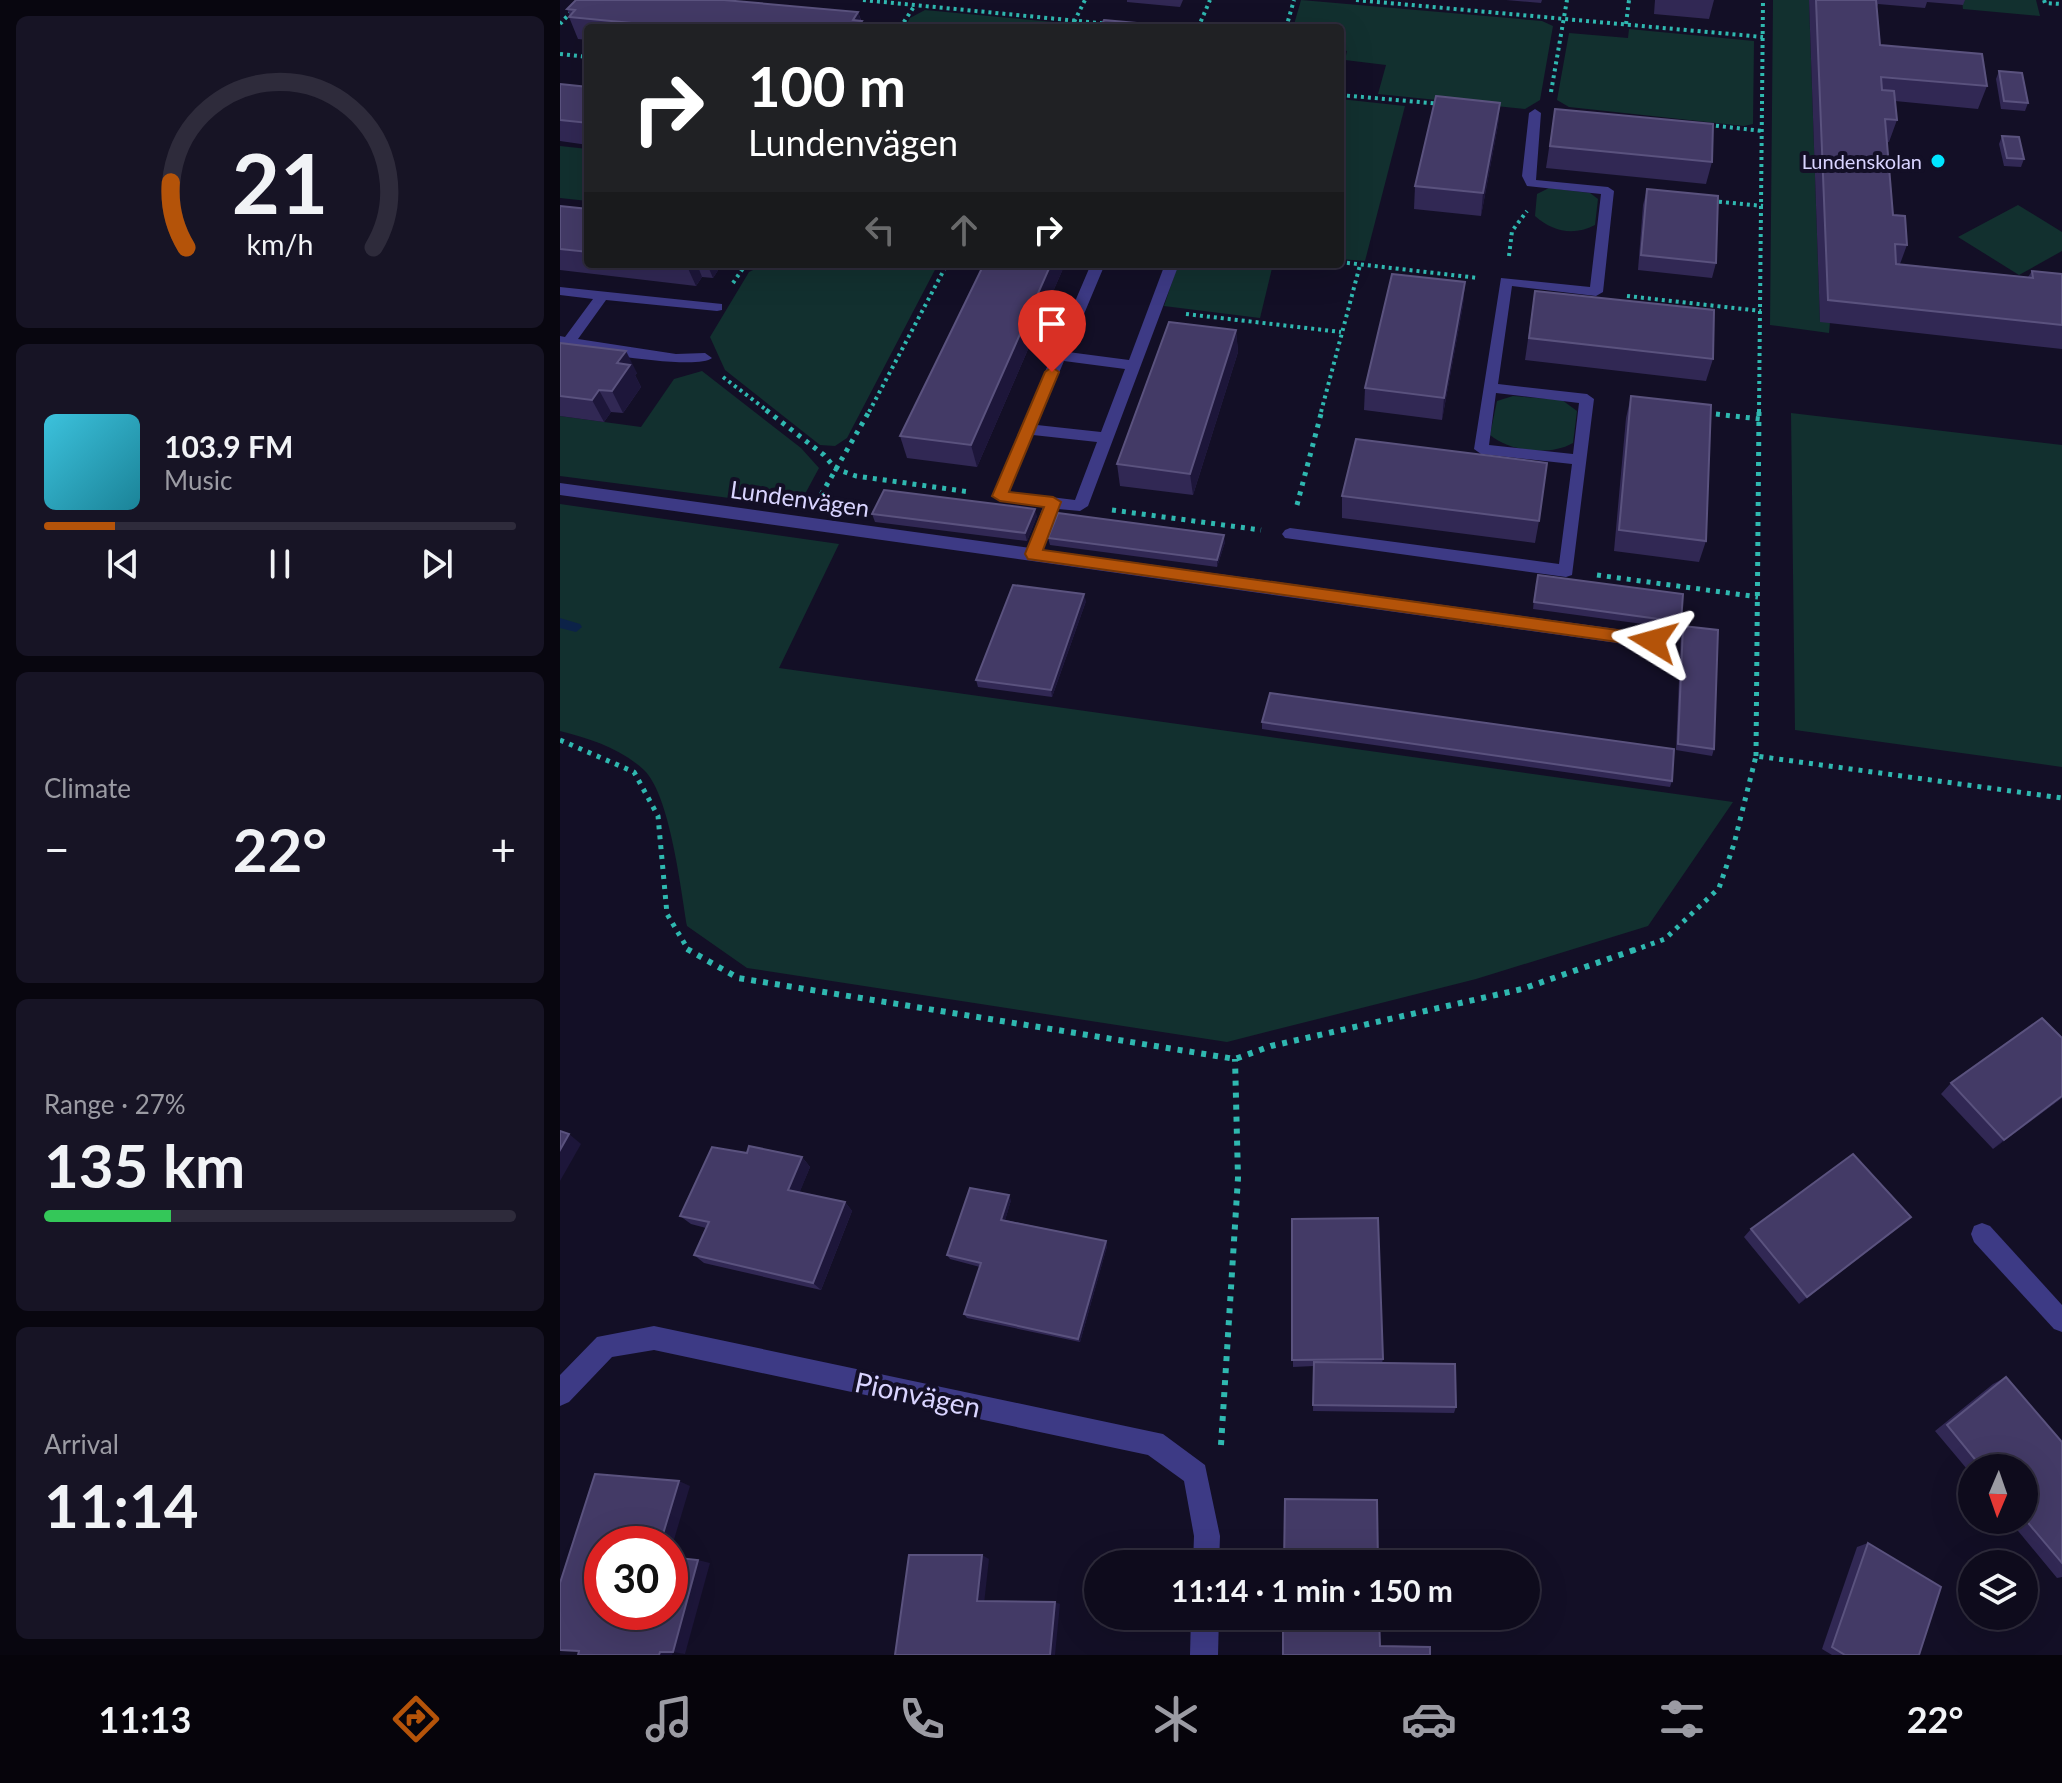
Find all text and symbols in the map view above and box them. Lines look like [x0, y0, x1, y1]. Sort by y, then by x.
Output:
text: 100 m [748, 52, 906, 119]
icon: right [616, 56, 720, 160]
text: Lundenvägen [748, 120, 958, 164]
text: 21 [232, 131, 328, 231]
place label: Lundenskolan [1802, 149, 1922, 173]
marker: Lundenskolan [1929, 152, 1947, 170]
icon: left [858, 208, 902, 252]
icon: ahead [942, 208, 986, 252]
icon: right [1026, 208, 1070, 252]
text: km/h [247, 227, 313, 261]
pin [1018, 290, 1086, 372]
icon: arrive [1030, 302, 1074, 346]
text: 103.9 FM [164, 428, 293, 464]
text: Music [164, 464, 232, 496]
street label: Lundenvägen [729, 474, 871, 522]
icon: previous [101, 542, 145, 586]
icon: pause [258, 542, 302, 586]
icon: next [415, 542, 459, 586]
position arrow [1611, 599, 1695, 683]
text: Climate [44, 772, 131, 804]
text: 22° [233, 813, 327, 885]
text: − [44, 823, 70, 875]
text: + [490, 823, 516, 875]
text: Range · 27% [44, 1088, 186, 1120]
text: 135 km [44, 1129, 245, 1201]
street label: Pionvägen [852, 1364, 984, 1424]
text: Arrival [44, 1428, 119, 1460]
north arrow [1958, 1454, 2038, 1534]
map controls [1958, 1454, 2038, 1630]
text: 11:14 [44, 1469, 199, 1541]
speed limit sign: 30 [584, 1526, 688, 1630]
button: layers [1958, 1550, 2038, 1630]
text: 11:14 · 1 min · 150 m [1171, 1572, 1453, 1608]
icon: directions [388, 1691, 444, 1747]
icon: music [641, 1691, 697, 1747]
icon: phone [894, 1691, 950, 1747]
icon: climate [1148, 1691, 1204, 1747]
icon: car [1401, 1691, 1457, 1747]
icon: filters [1654, 1691, 1710, 1747]
text: 11:13 [99, 1697, 191, 1741]
text: 22° [1907, 1697, 1963, 1741]

